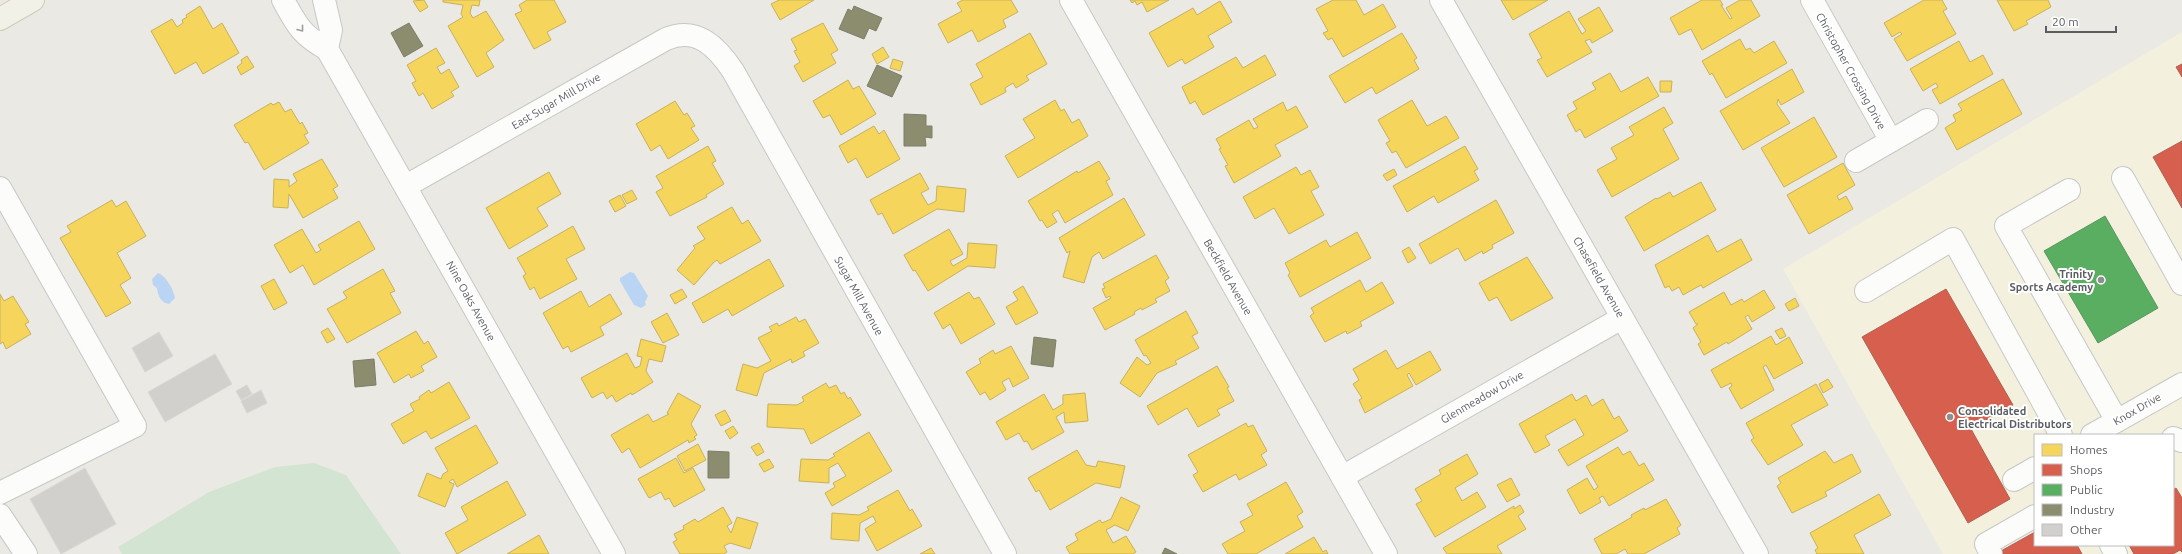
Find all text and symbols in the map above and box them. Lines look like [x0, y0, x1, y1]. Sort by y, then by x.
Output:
scale bar [2046, 8, 2116, 34]
street label: Christopher Crossing Drive [1814, 11, 1888, 131]
text: 20 m [2052, 15, 2079, 28]
one-way arrow [296, 24, 303, 31]
street label: East Sugar Mill Drive [509, 71, 603, 131]
street label: Chasefield Avenue [1571, 234, 1627, 320]
street label: Beckfield Avenue [1201, 237, 1255, 317]
street label: Sugar Mill Avenue [832, 254, 886, 338]
street label: Nine Oaks Avenue [444, 259, 498, 343]
place label: Trinity Sports Academy [2009, 268, 2093, 293]
marker: Trinity Sports Academy [2096, 275, 2106, 285]
street label: Glenmeadow Drive [1438, 368, 1526, 426]
street label: Knox Drive [2111, 390, 2163, 428]
place label: Consolidated Electrical Distributors [1958, 405, 2072, 430]
marker: Consolidated Electrical Distributors [1945, 412, 1955, 422]
legend [2034, 434, 2174, 546]
text: Homes [2070, 443, 2108, 456]
text: Shops [2070, 463, 2102, 476]
text: Public [2070, 483, 2103, 496]
text: Industry [2070, 503, 2115, 516]
text: Other [2070, 523, 2103, 536]

